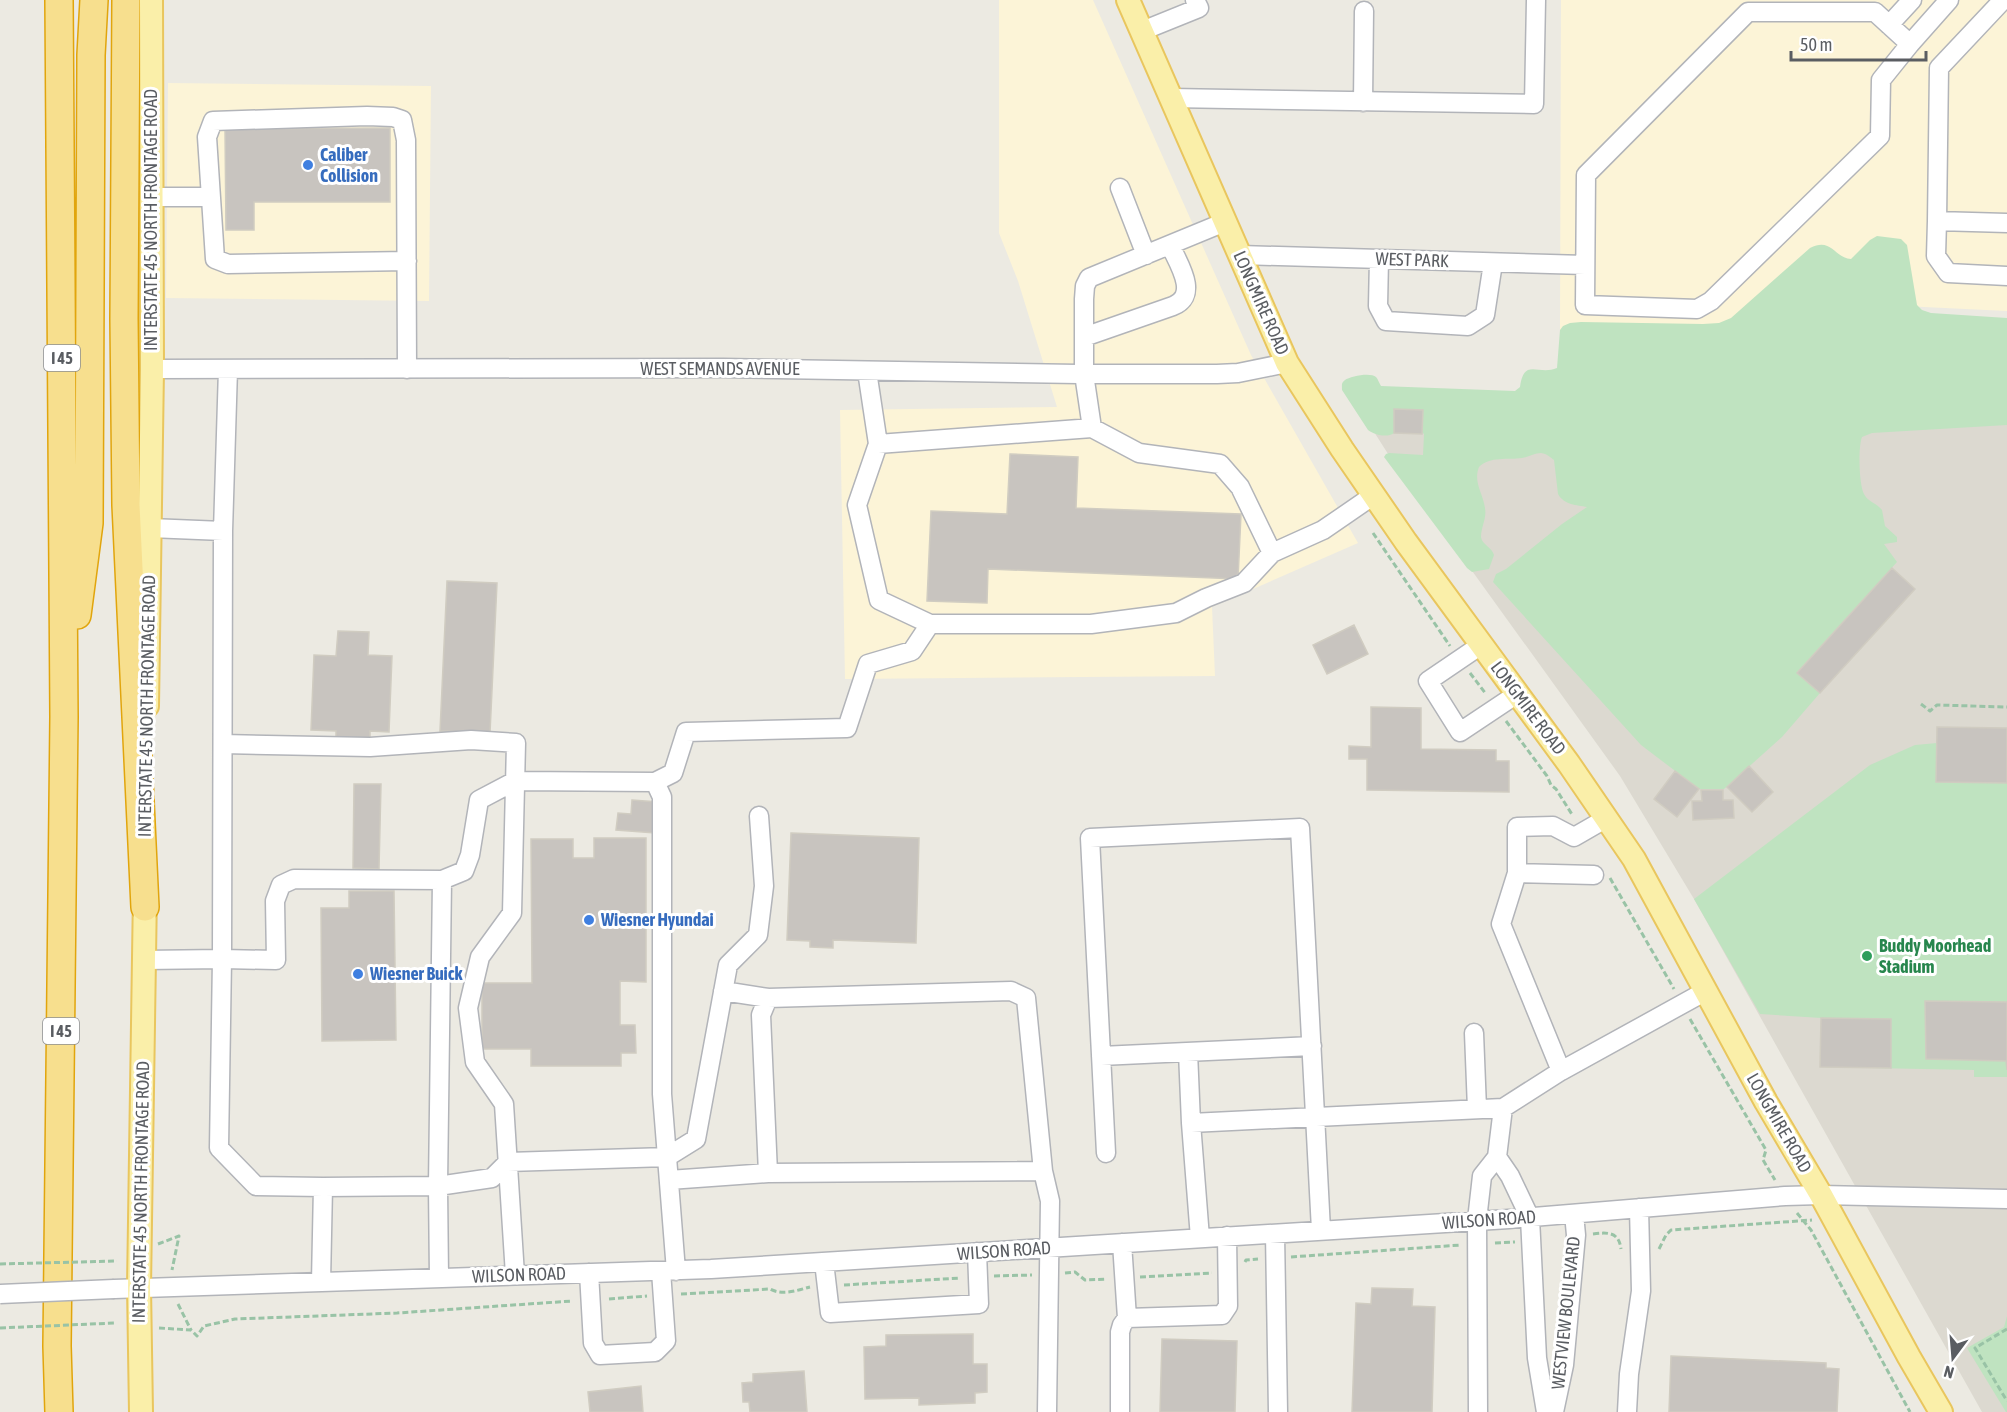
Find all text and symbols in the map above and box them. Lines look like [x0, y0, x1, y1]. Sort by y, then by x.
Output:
scale bar [1791, 24, 1926, 62]
text: 50 m [1800, 34, 1832, 55]
street label: INTERSTATE 45 NORTH FRONTAGE ROAD [140, 89, 161, 351]
place label: Caliber Collision [320, 144, 378, 186]
marker: Caliber Collision [301, 158, 315, 172]
street label: LONGMIRE ROAD [1229, 248, 1294, 358]
street label: WEST PARK [1375, 248, 1449, 271]
road number: I 45 [44, 345, 80, 371]
street label: WEST SEMANDS AVENUE [640, 358, 800, 379]
street label: INTERSTATE 45 NORTH FRONTAGE ROAD [134, 575, 159, 837]
street label: LONGMIRE ROAD [1487, 657, 1570, 758]
place label: Wiesner Hyundai [600, 909, 714, 930]
marker: Wiesner Hyundai [582, 913, 596, 927]
place label: Buddy Moorhead Stadium [1879, 935, 1991, 977]
marker: Buddy Moorhead Stadium [1860, 949, 1874, 963]
place label: Wiesner Buick [369, 963, 463, 984]
marker: Wiesner Buick [351, 967, 365, 981]
road number: I 45 [43, 1018, 79, 1044]
street label: INTERSTATE 45 NORTH FRONTAGE ROAD [128, 1061, 153, 1323]
street label: LONGMIRE ROAD [1743, 1069, 1816, 1176]
street label: WILSON ROAD [1441, 1206, 1537, 1233]
street label: WESTVIEW BOULEVARD [1547, 1236, 1584, 1390]
street label: WILSON ROAD [956, 1237, 1052, 1264]
street label: WILSON ROAD [472, 1262, 566, 1287]
north arrow [1923, 1328, 1983, 1388]
text: N [1942, 1362, 1956, 1382]

